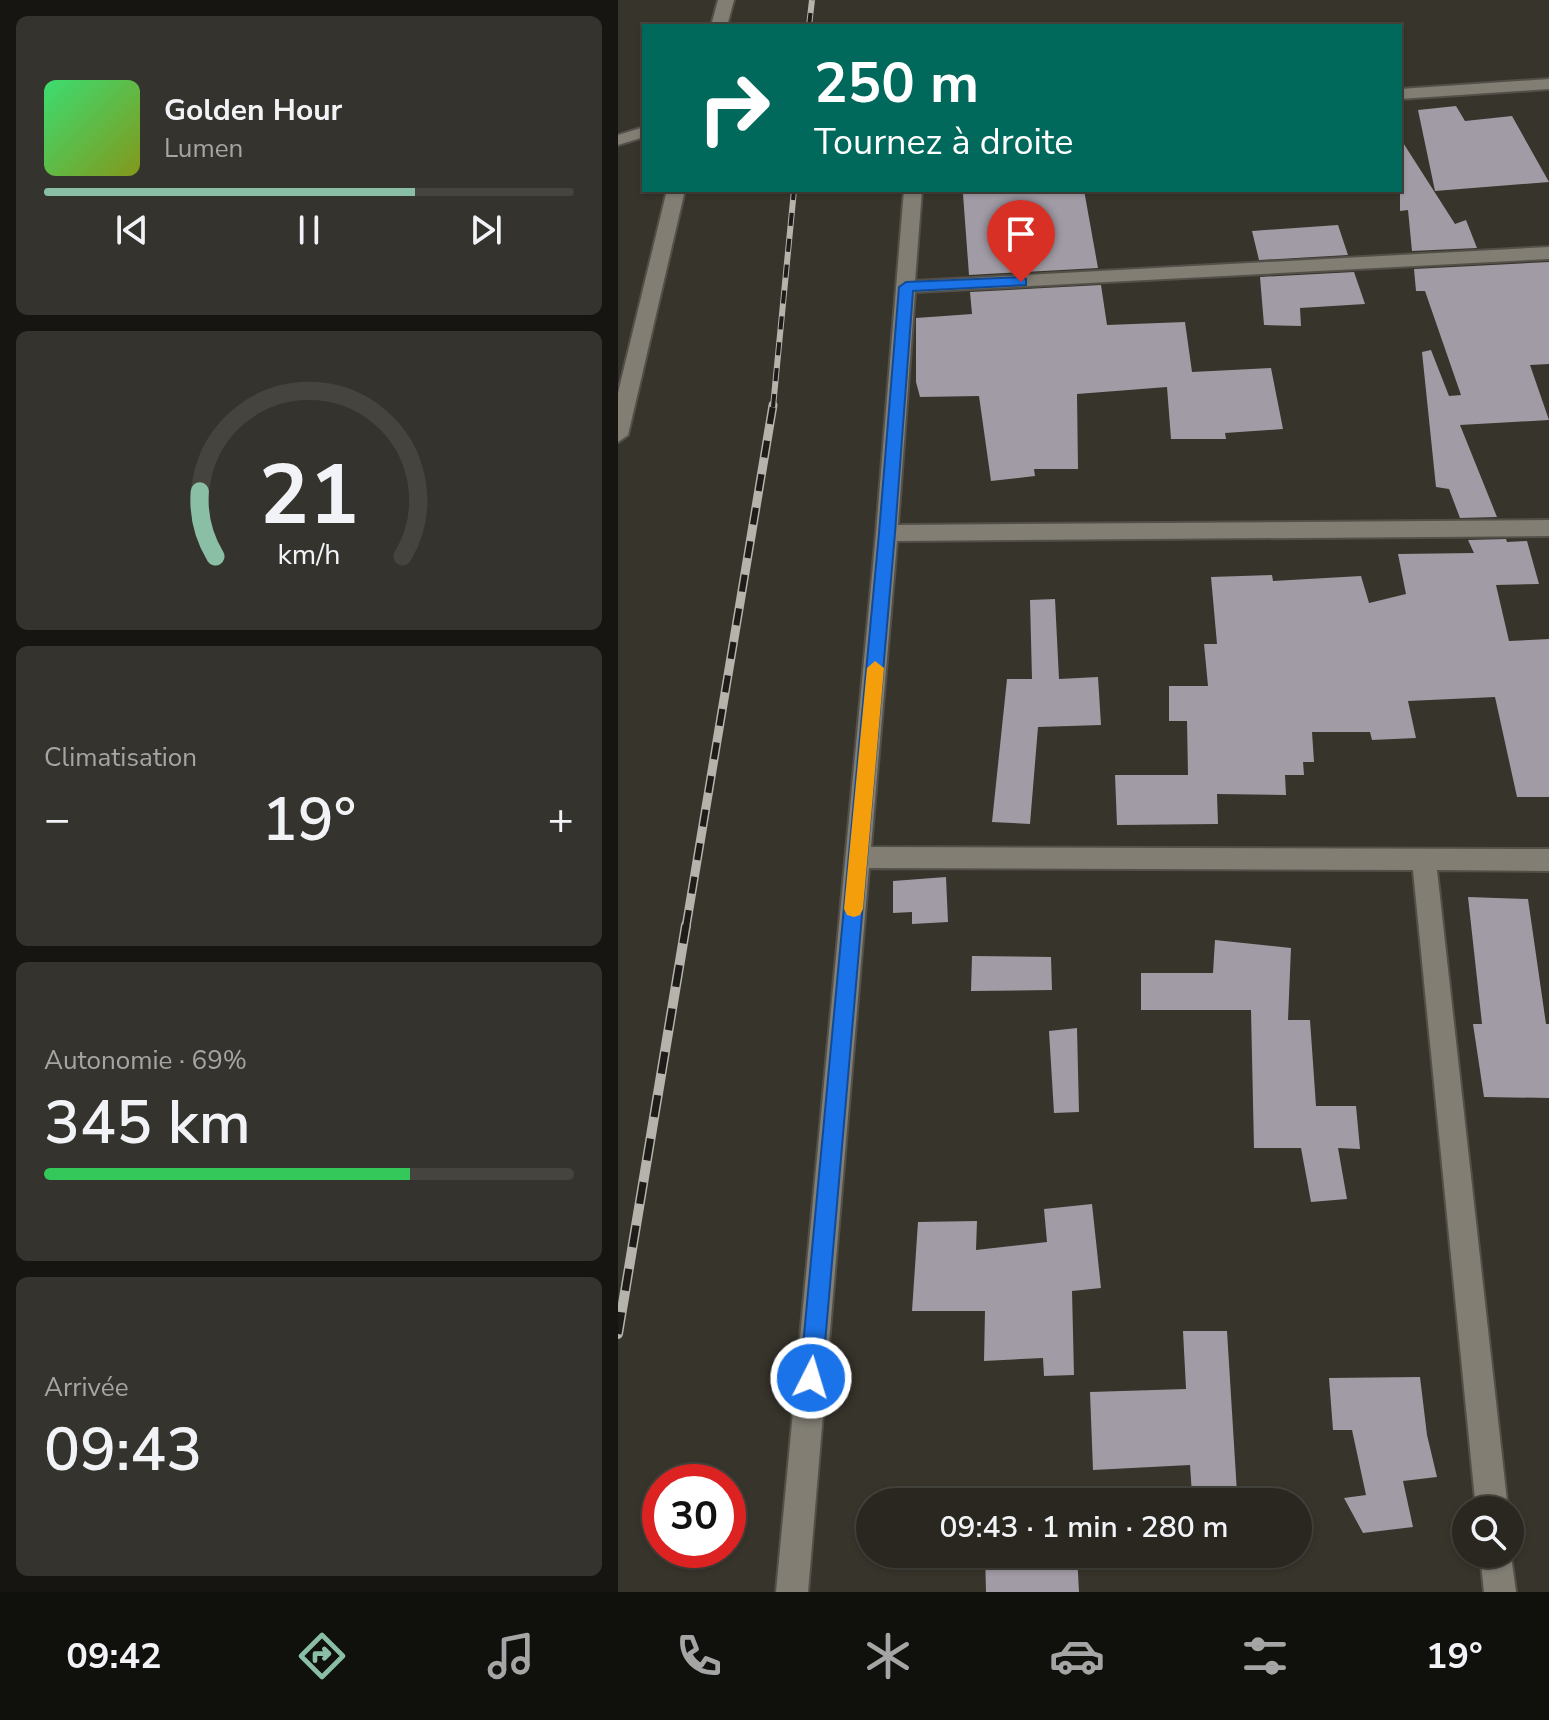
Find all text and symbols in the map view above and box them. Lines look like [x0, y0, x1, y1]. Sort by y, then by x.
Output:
text: 250 m [814, 45, 979, 122]
icon: right [682, 56, 786, 160]
text: Golden Hour [164, 90, 342, 131]
text: Tournez à droite [814, 118, 1073, 167]
text: Lumen [164, 131, 243, 166]
pin [987, 200, 1055, 282]
icon: previous [110, 208, 154, 252]
icon: pause [287, 208, 331, 252]
icon: next [464, 208, 508, 252]
icon: arrive [999, 212, 1043, 256]
text: 21 [259, 438, 359, 551]
text: km/h [278, 535, 340, 574]
text: Climatisation [44, 740, 197, 775]
text: 19° [262, 779, 356, 861]
text: − [44, 790, 70, 850]
text: + [548, 790, 574, 850]
text: Autonomie · 69% [44, 1043, 247, 1078]
text: 345 km [44, 1082, 251, 1164]
position arrow [769, 1336, 853, 1420]
text: Arrivée [44, 1370, 128, 1405]
text: 09:43 [44, 1409, 202, 1491]
speed limit sign: 30 [642, 1464, 746, 1568]
map controls [1452, 1496, 1524, 1568]
button: search [1452, 1496, 1524, 1568]
text: 09:43 · 1 min · 280 m [939, 1507, 1229, 1548]
icon: directions [294, 1628, 350, 1684]
icon: music [483, 1628, 539, 1684]
icon: phone [671, 1628, 727, 1684]
icon: climate [860, 1628, 916, 1684]
icon: car [1049, 1628, 1105, 1684]
icon: filters [1237, 1628, 1293, 1684]
text: 09:42 [66, 1632, 162, 1681]
text: 19° [1426, 1632, 1483, 1681]

